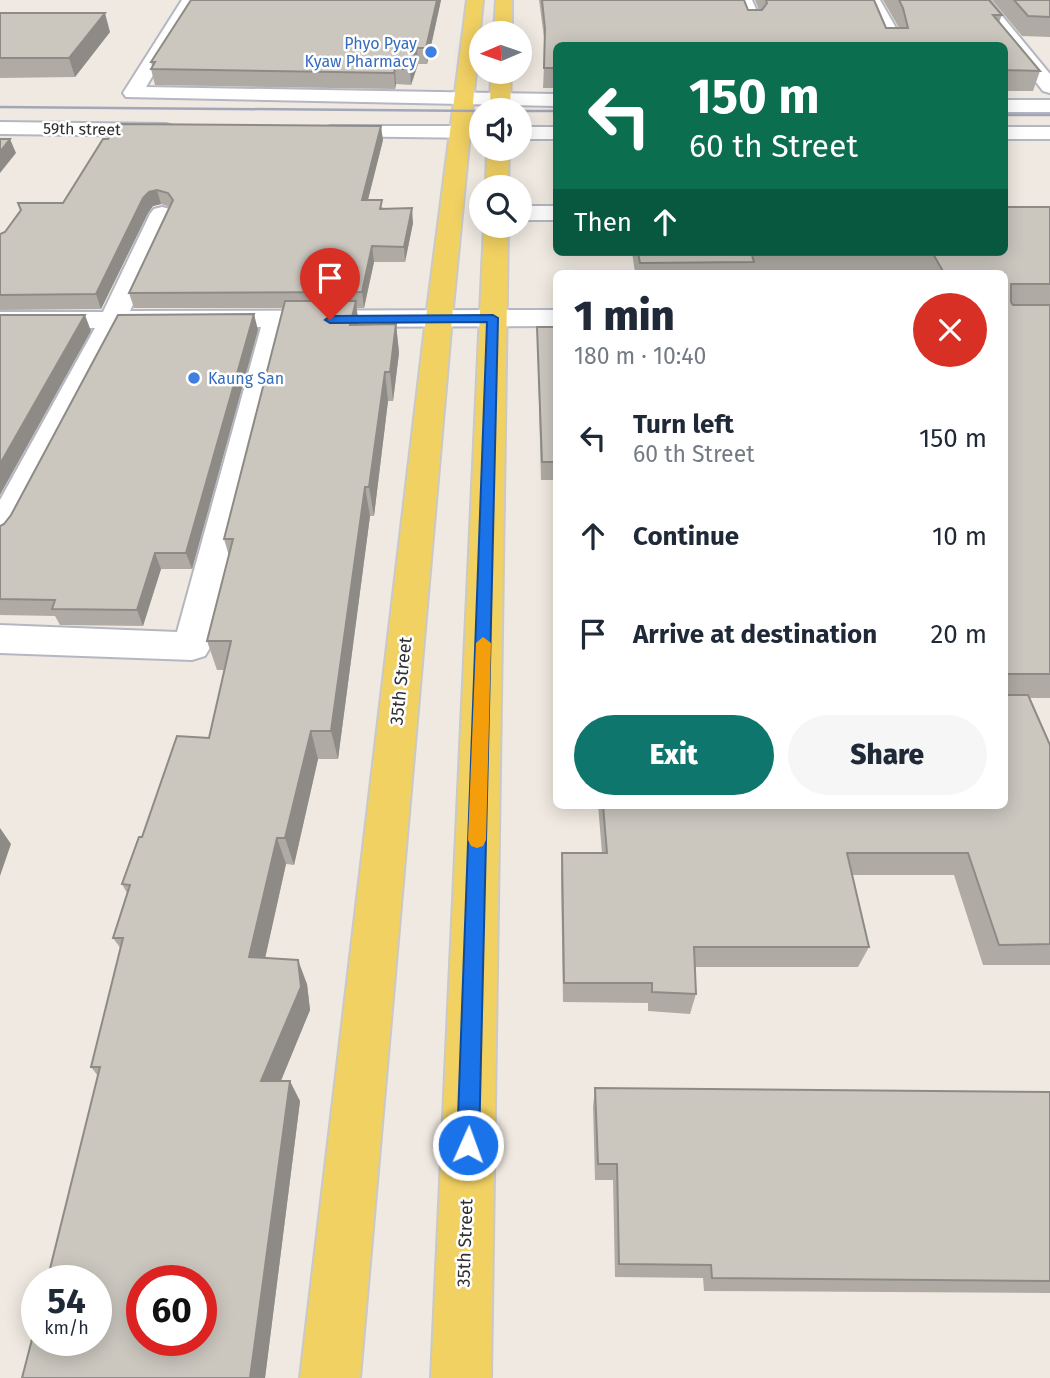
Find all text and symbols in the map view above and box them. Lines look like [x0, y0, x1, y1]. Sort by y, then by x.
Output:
north arrow [469, 21, 532, 84]
map controls [469, 21, 532, 238]
place label: Phyo Pyay Kyaw Pharmacy [305, 34, 417, 71]
marker: Phyo Pyay Kyaw Pharmacy [423, 44, 439, 60]
text: 150 m [689, 67, 820, 126]
icon: left [574, 70, 665, 161]
button: sound [469, 98, 532, 161]
street label: 59th street [43, 119, 121, 139]
text: 60 th Street [689, 127, 858, 165]
button: search [469, 175, 532, 238]
icon: ahead [646, 203, 684, 241]
text: Then [574, 207, 632, 238]
pin [300, 248, 360, 320]
icon: arrive [311, 259, 349, 297]
text: 1 min [574, 291, 675, 341]
button: close [913, 293, 987, 367]
text: 180 m · 10:40 [574, 342, 706, 370]
place label: Kaung San [208, 369, 284, 388]
marker: Kaung San [186, 370, 202, 386]
text: Turn left [633, 409, 734, 440]
icon: left [574, 419, 612, 457]
text: 150 m [919, 423, 987, 454]
text: 60 th Street [633, 440, 754, 468]
icon: ahead [574, 517, 612, 555]
text: Continue [633, 521, 739, 552]
text: 10 m [932, 521, 987, 552]
icon: arrive [574, 615, 612, 653]
text: Arrive at destination [633, 619, 877, 650]
text: 20 m [930, 619, 987, 650]
street label: 35th Street [385, 635, 417, 726]
button: Exit [574, 715, 774, 795]
button: Share [788, 715, 987, 795]
position arrow [431, 1108, 505, 1182]
street label: 35th Street [452, 1198, 478, 1288]
speed limit sign: 60 [126, 1265, 217, 1356]
text: 54 [47, 1280, 86, 1322]
text: km/h [44, 1317, 89, 1339]

